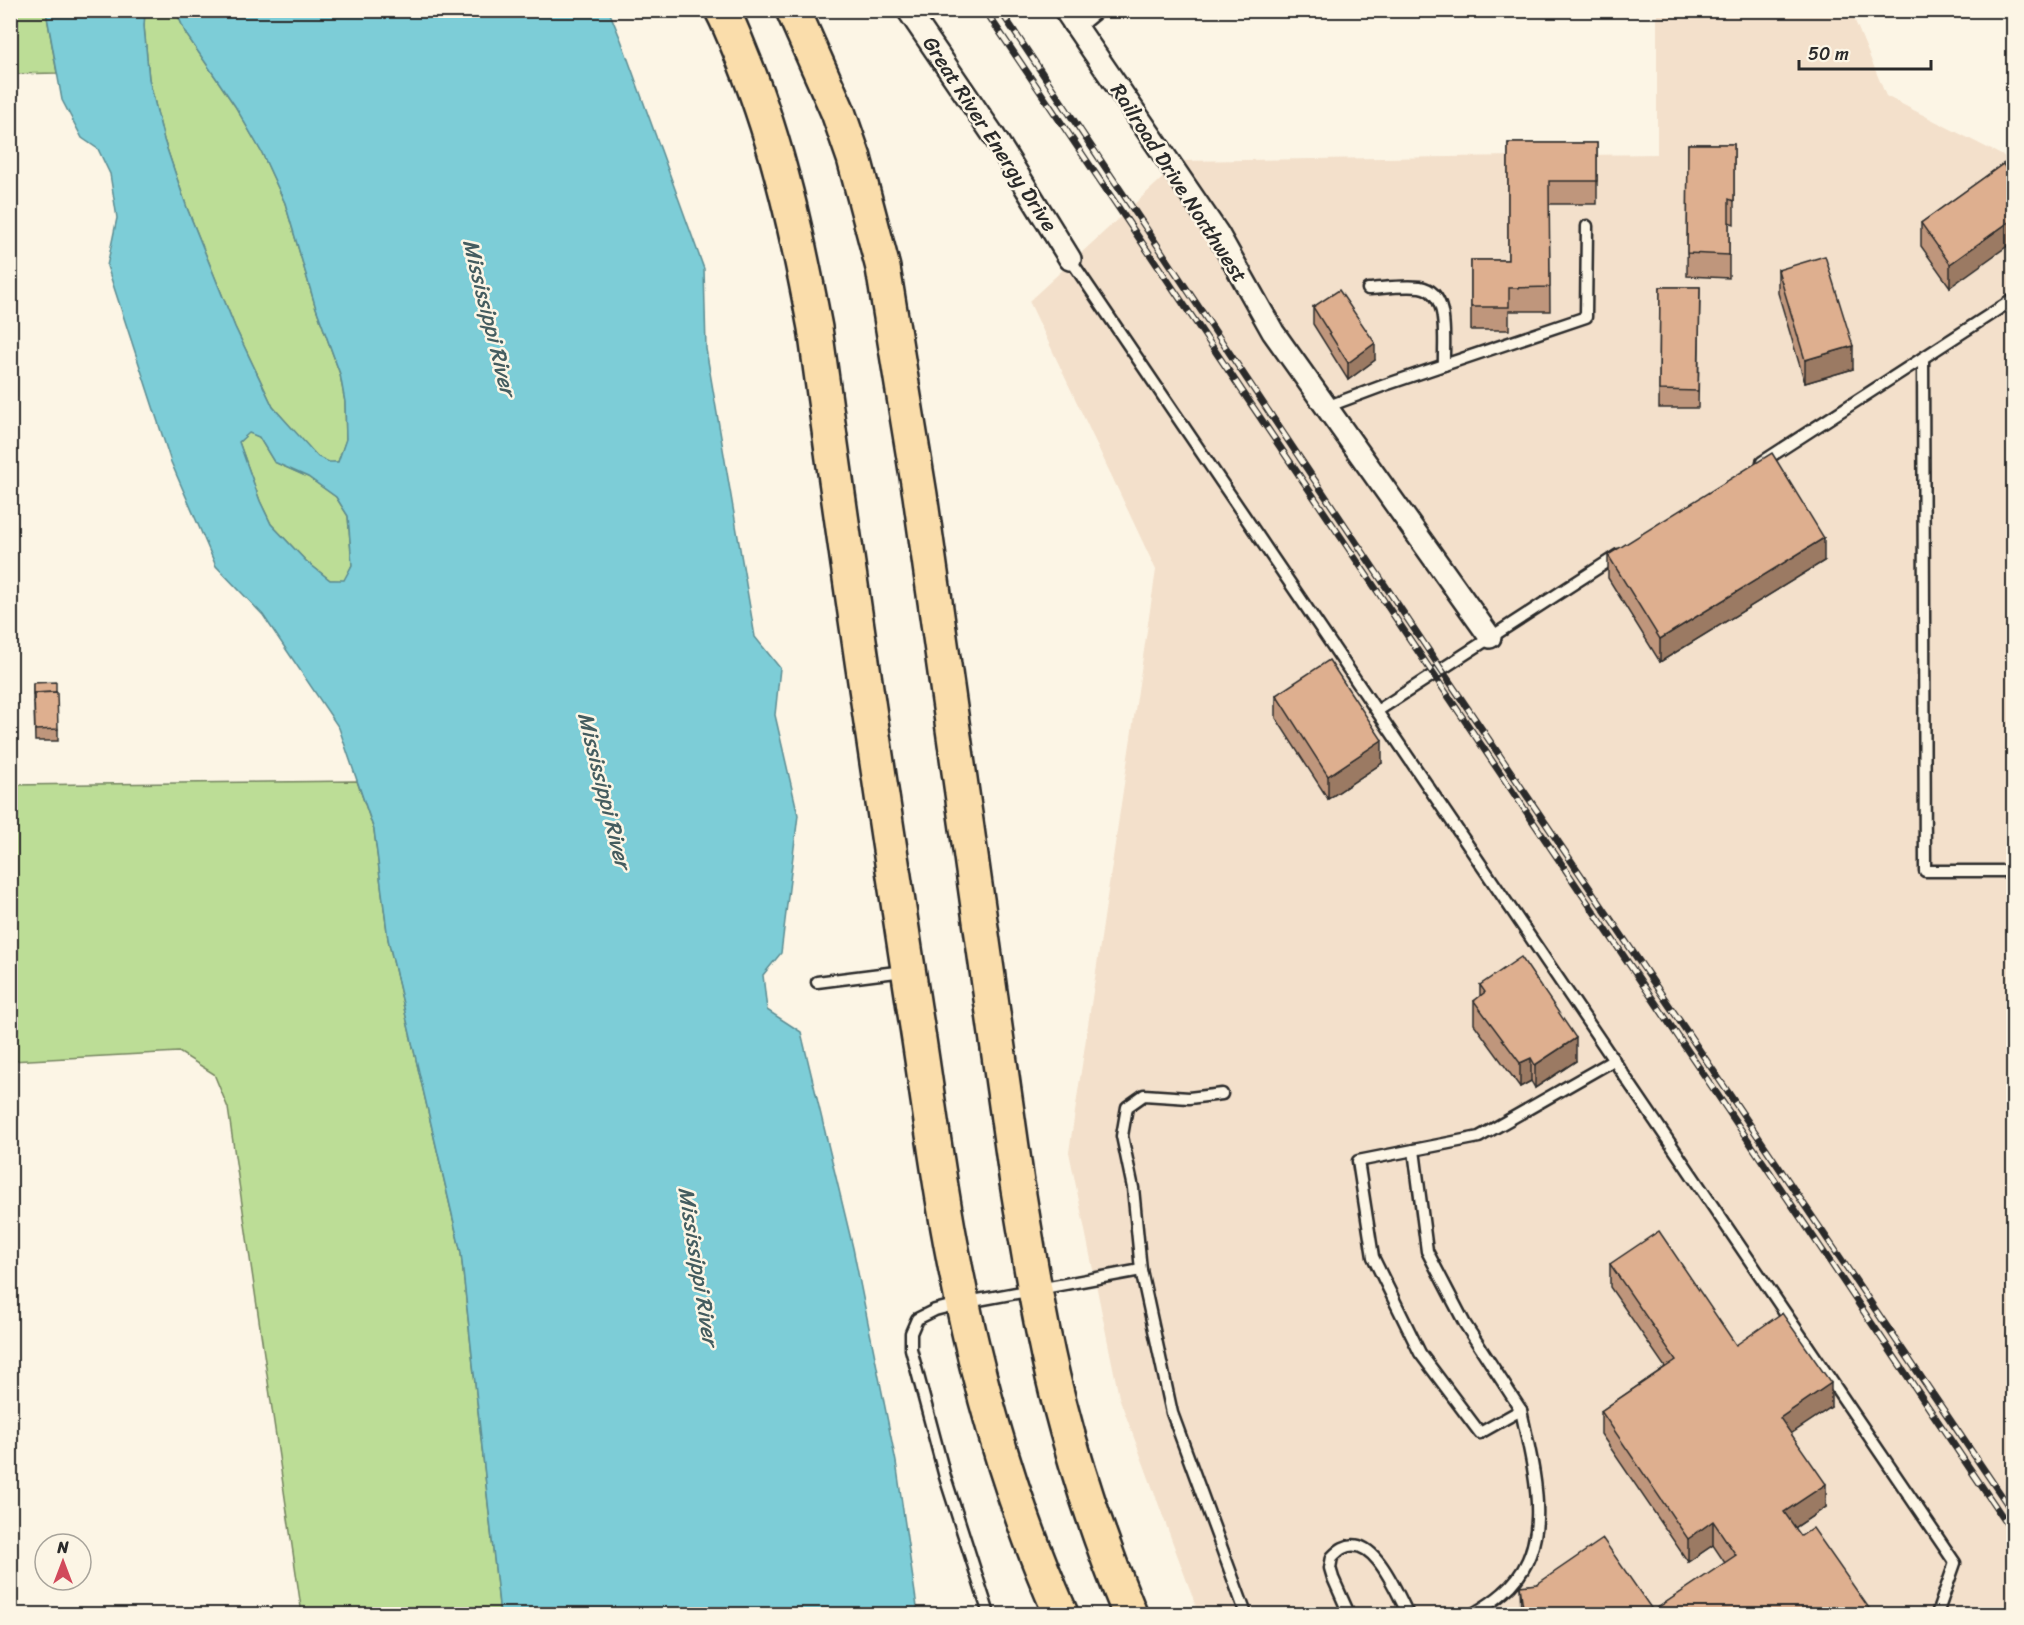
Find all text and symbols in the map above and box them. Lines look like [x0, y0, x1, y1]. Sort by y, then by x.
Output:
street label: Great River Energy Drive [912, 28, 1068, 240]
scale bar [1799, 33, 1931, 71]
text: 50 m [1808, 38, 1849, 70]
street label: Railroad Drive Northwest [1100, 75, 1258, 291]
water label: Mississippi River [451, 235, 529, 403]
water label: Mississippi River [566, 708, 644, 876]
water label: Mississippi River [667, 1184, 731, 1352]
north arrow [33, 1532, 93, 1592]
text: N [56, 1533, 69, 1562]

